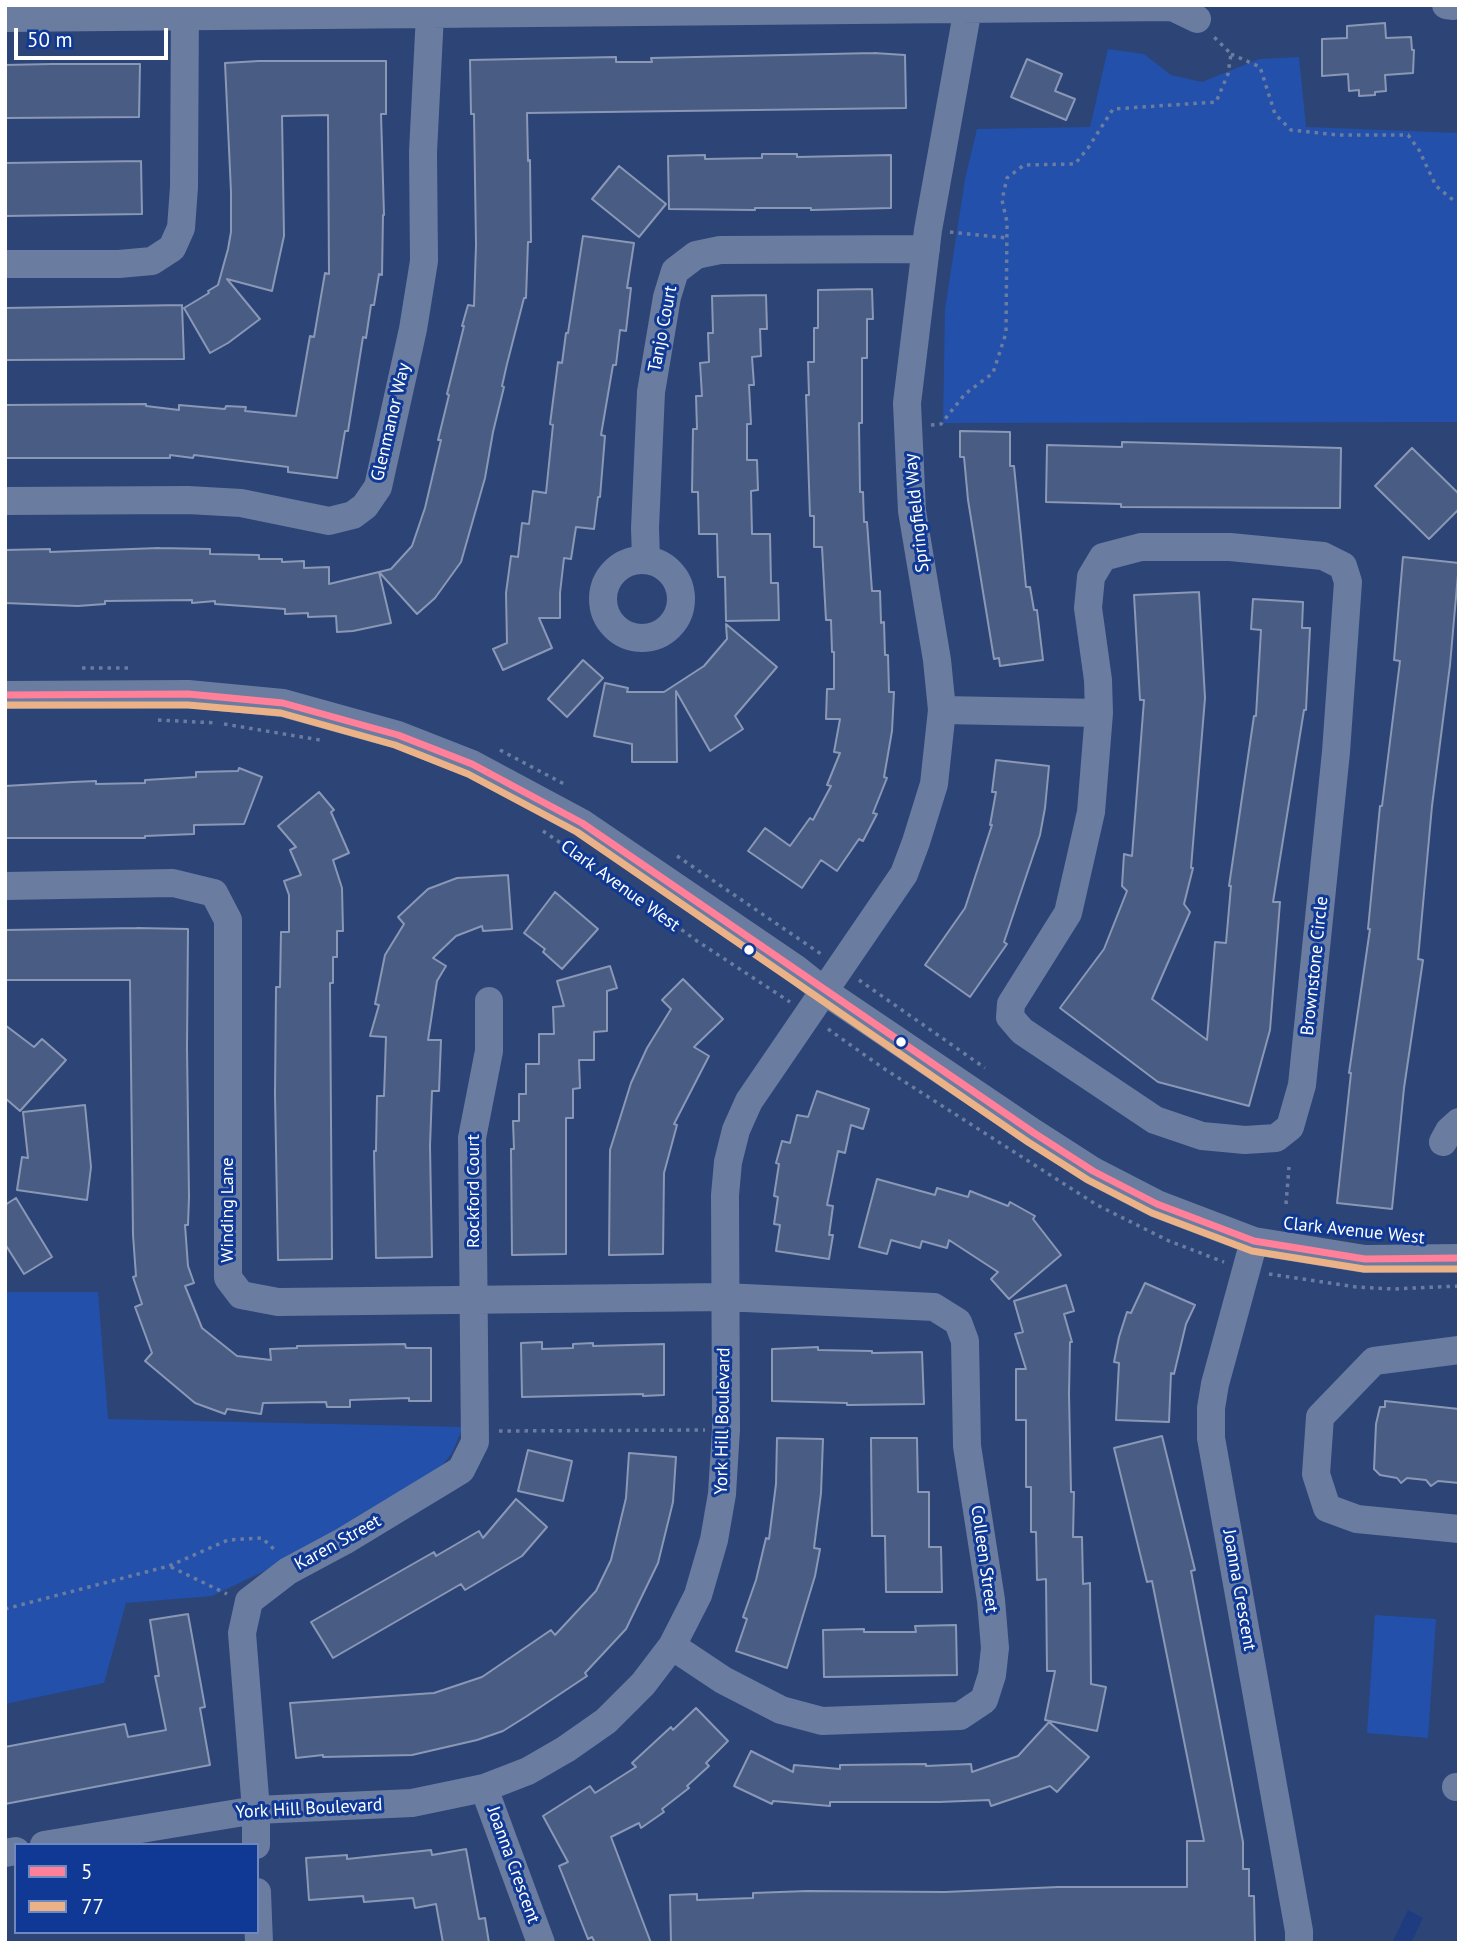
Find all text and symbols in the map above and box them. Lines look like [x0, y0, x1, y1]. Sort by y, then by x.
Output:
scale bar [18, 14, 172, 58]
text: 50 m [27, 26, 73, 53]
street label: Tanjo Court [644, 284, 682, 374]
street label: Glenmanor Way [367, 361, 415, 483]
street label: Springfield Way [900, 452, 934, 574]
street label: Clark Avenue West [556, 836, 684, 936]
street label: Brownstone Circle [1297, 895, 1333, 1037]
unlabelled marker [742, 943, 756, 957]
unlabelled marker [894, 1035, 908, 1049]
street label: Rockford Court [463, 1134, 485, 1248]
street label: Winding Lane [217, 1157, 239, 1263]
street label: Clark Avenue West [1282, 1213, 1426, 1249]
street label: York Hill Boulevard [711, 1347, 735, 1495]
street label: Colleen Street [966, 1504, 1002, 1614]
street label: Karen Street [291, 1510, 385, 1576]
street label: Joanna Crescent [1218, 1528, 1260, 1652]
street label: York Hill Boulevard [235, 1794, 383, 1824]
street label: Joanna Crescent [482, 1804, 544, 1926]
legend [14, 1843, 259, 1934]
text: 5 [81, 1858, 92, 1885]
text: 77 [81, 1893, 104, 1920]

